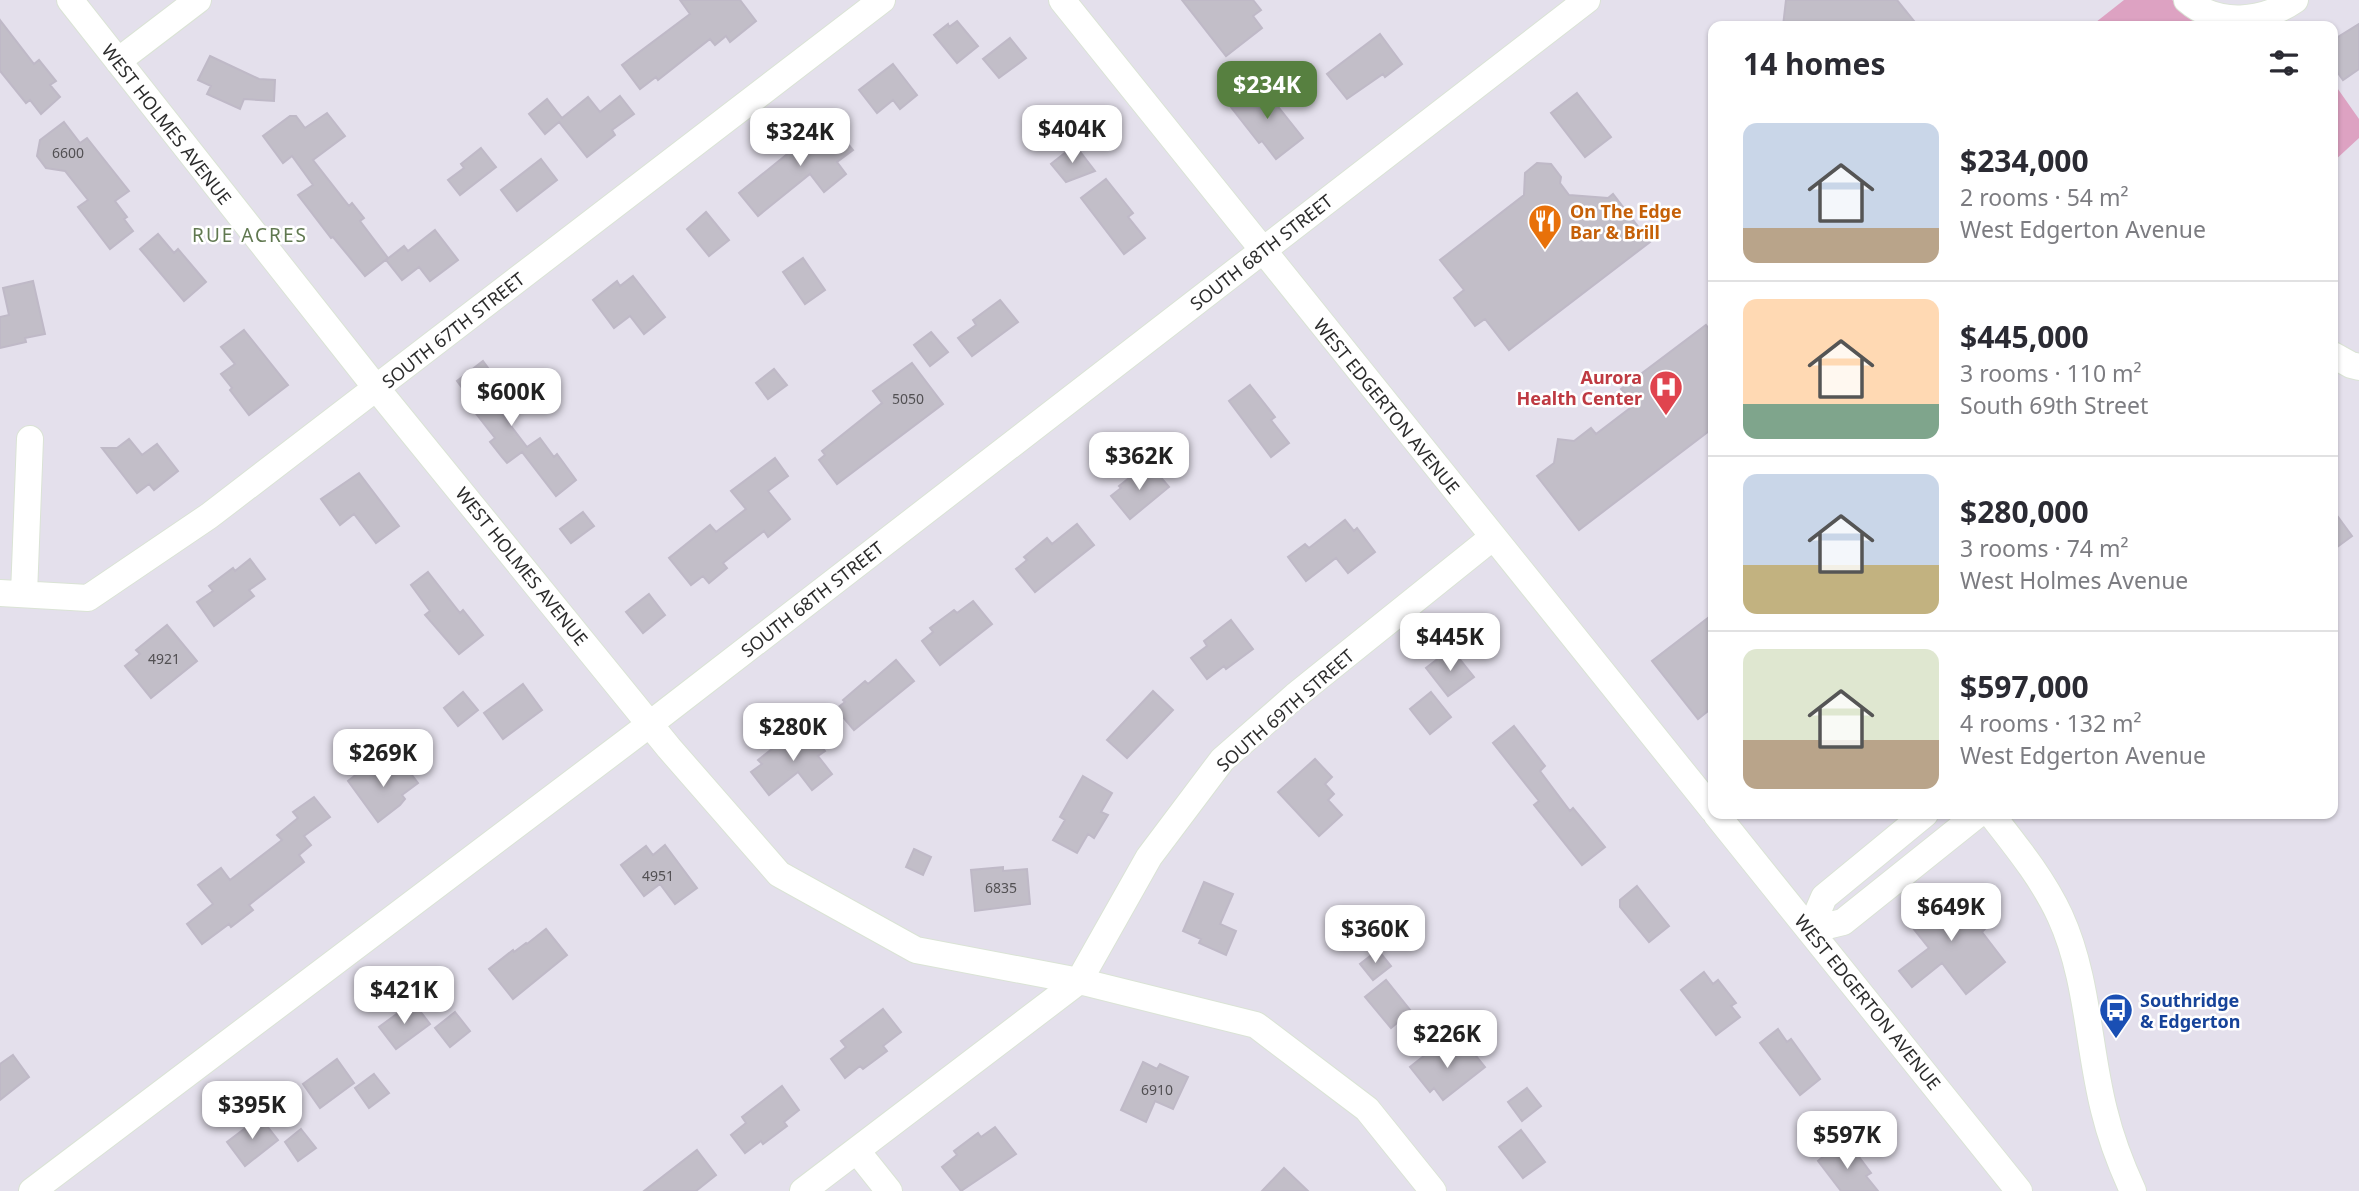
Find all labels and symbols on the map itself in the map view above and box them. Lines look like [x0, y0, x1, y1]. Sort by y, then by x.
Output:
street label: WEST HOLMES AVENUE [97, 39, 237, 209]
pin: $234K [1218, 61, 1316, 121]
pin: $404K [1023, 106, 1121, 165]
pin: $324K [751, 108, 849, 168]
house number: 6600 [52, 143, 84, 162]
street label: SOUTH 68TH STREET [1185, 189, 1337, 315]
place label: On The Edge Bar & Brill [1570, 199, 1682, 244]
restaurant icon: On The Edge Bar & Brill [1526, 202, 1564, 251]
district label: RUE ACRES [192, 222, 308, 248]
street label: SOUTH 67TH STREET [377, 267, 529, 393]
street label: WEST EDGERTON AVENUE [1309, 313, 1465, 499]
place label: Aurora Health Center [1517, 365, 1642, 410]
pin: $600K [462, 368, 560, 428]
hospital icon: Aurora Health Center [1647, 368, 1685, 417]
house number: 5050 [892, 389, 924, 408]
pin: $362K [1090, 433, 1188, 492]
street label: WEST HOLMES AVENUE [451, 482, 593, 650]
street label: SOUTH 68TH STREET [736, 536, 888, 662]
pin: $445K [1401, 614, 1499, 673]
street label: SOUTH 69TH STREET [1211, 644, 1359, 776]
house number: 4921 [148, 649, 180, 668]
pin: $280K [744, 704, 842, 763]
pin: $269K [334, 730, 432, 789]
house number: 4951 [642, 866, 674, 885]
house number: 6835 [985, 878, 1017, 897]
pin: $649K [1902, 884, 2000, 943]
pin: $360K [1326, 906, 1424, 965]
street label: WEST EDGERTON AVENUE [1790, 909, 1946, 1095]
pin: $421K [355, 967, 453, 1026]
place label: Southridge & Edgerton [2140, 988, 2241, 1033]
bus stop icon: Southridge & Edgerton [2097, 991, 2135, 1040]
pin: $226K [1398, 1010, 1496, 1070]
house number: 6910 [1141, 1080, 1173, 1099]
pin: $395K [203, 1082, 301, 1141]
pin: $597K [1798, 1112, 1896, 1171]

